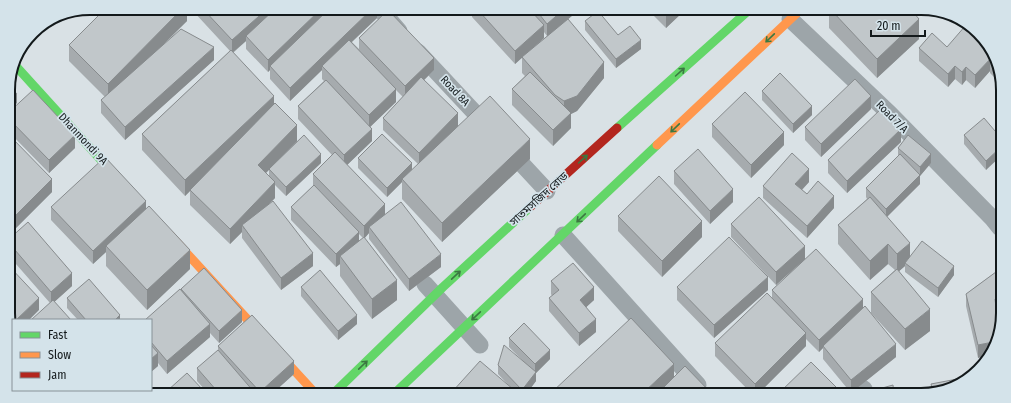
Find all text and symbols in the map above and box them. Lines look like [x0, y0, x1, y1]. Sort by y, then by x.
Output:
scale bar [871, 12, 925, 38]
text: 20 m [877, 19, 901, 33]
one-way arrow [765, 34, 775, 43]
one-way arrow [675, 67, 685, 77]
street label: Road 8A [438, 73, 472, 109]
street label: Road 7/A [873, 98, 911, 136]
street label: Dhanmondi 9A [56, 111, 110, 168]
one-way arrow [671, 123, 681, 132]
one-way arrow [578, 154, 588, 163]
street label: সাতমসজিদ রোড [507, 169, 571, 229]
one-way arrow [576, 213, 586, 222]
one-way arrow [451, 270, 461, 280]
one-way arrow [471, 312, 482, 321]
legend [12, 319, 152, 391]
text: Fast [48, 328, 67, 342]
text: Slow [48, 348, 71, 362]
one-way arrow [358, 360, 368, 370]
text: Jam [48, 368, 66, 382]

